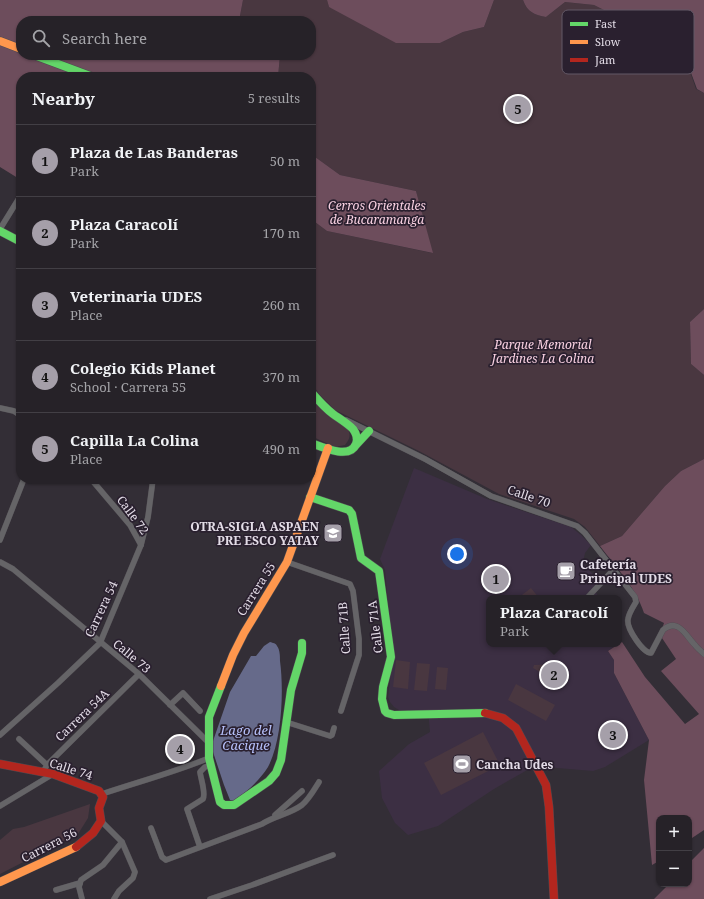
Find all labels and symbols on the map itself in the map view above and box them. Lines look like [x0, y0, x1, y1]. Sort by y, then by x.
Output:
legend [562, 10, 694, 74]
text: Fast [595, 16, 616, 31]
text: Slow [595, 34, 621, 49]
text: Jam [594, 52, 616, 67]
pin: 5 [505, 94, 531, 124]
park label: Cerros Orientales de Bucaramanga [328, 197, 426, 228]
park label: Parque Memorial Jardines La Colina [490, 336, 594, 367]
street label: Calle 70 [505, 481, 553, 511]
street label: Calle 72 [113, 492, 153, 538]
place label: OTRA-SIGLA ASPAEN PRE ESCO YATAY [190, 518, 320, 549]
school or university icon: OTRA-SIGLA ASPAEN PRE ESCO YATAY [322, 522, 344, 544]
your location [447, 544, 467, 564]
place label: Cafetería Principal UDES [580, 556, 672, 587]
street label: Carrera 55 [233, 559, 279, 619]
cafe icon: Cafetería Principal UDES [555, 560, 577, 582]
pin: 1 [483, 564, 509, 594]
street label: Carrera 54 [80, 578, 122, 640]
street label: Calle 71A [363, 599, 387, 654]
street label: Calle 71B [334, 601, 354, 655]
street label: Calle 73 [109, 635, 155, 677]
pin: 2 [541, 660, 567, 690]
street label: Carrera 54A [51, 685, 113, 745]
pin: 3 [600, 720, 626, 750]
water label: Lago del Cacique [219, 721, 272, 754]
pin: 4 [167, 734, 193, 764]
sports icon: Cancha Udes [451, 753, 473, 775]
street label: Calle 74 [47, 754, 95, 784]
place label: Cancha Udes [476, 756, 553, 773]
street label: Carrera 56 [18, 824, 80, 866]

